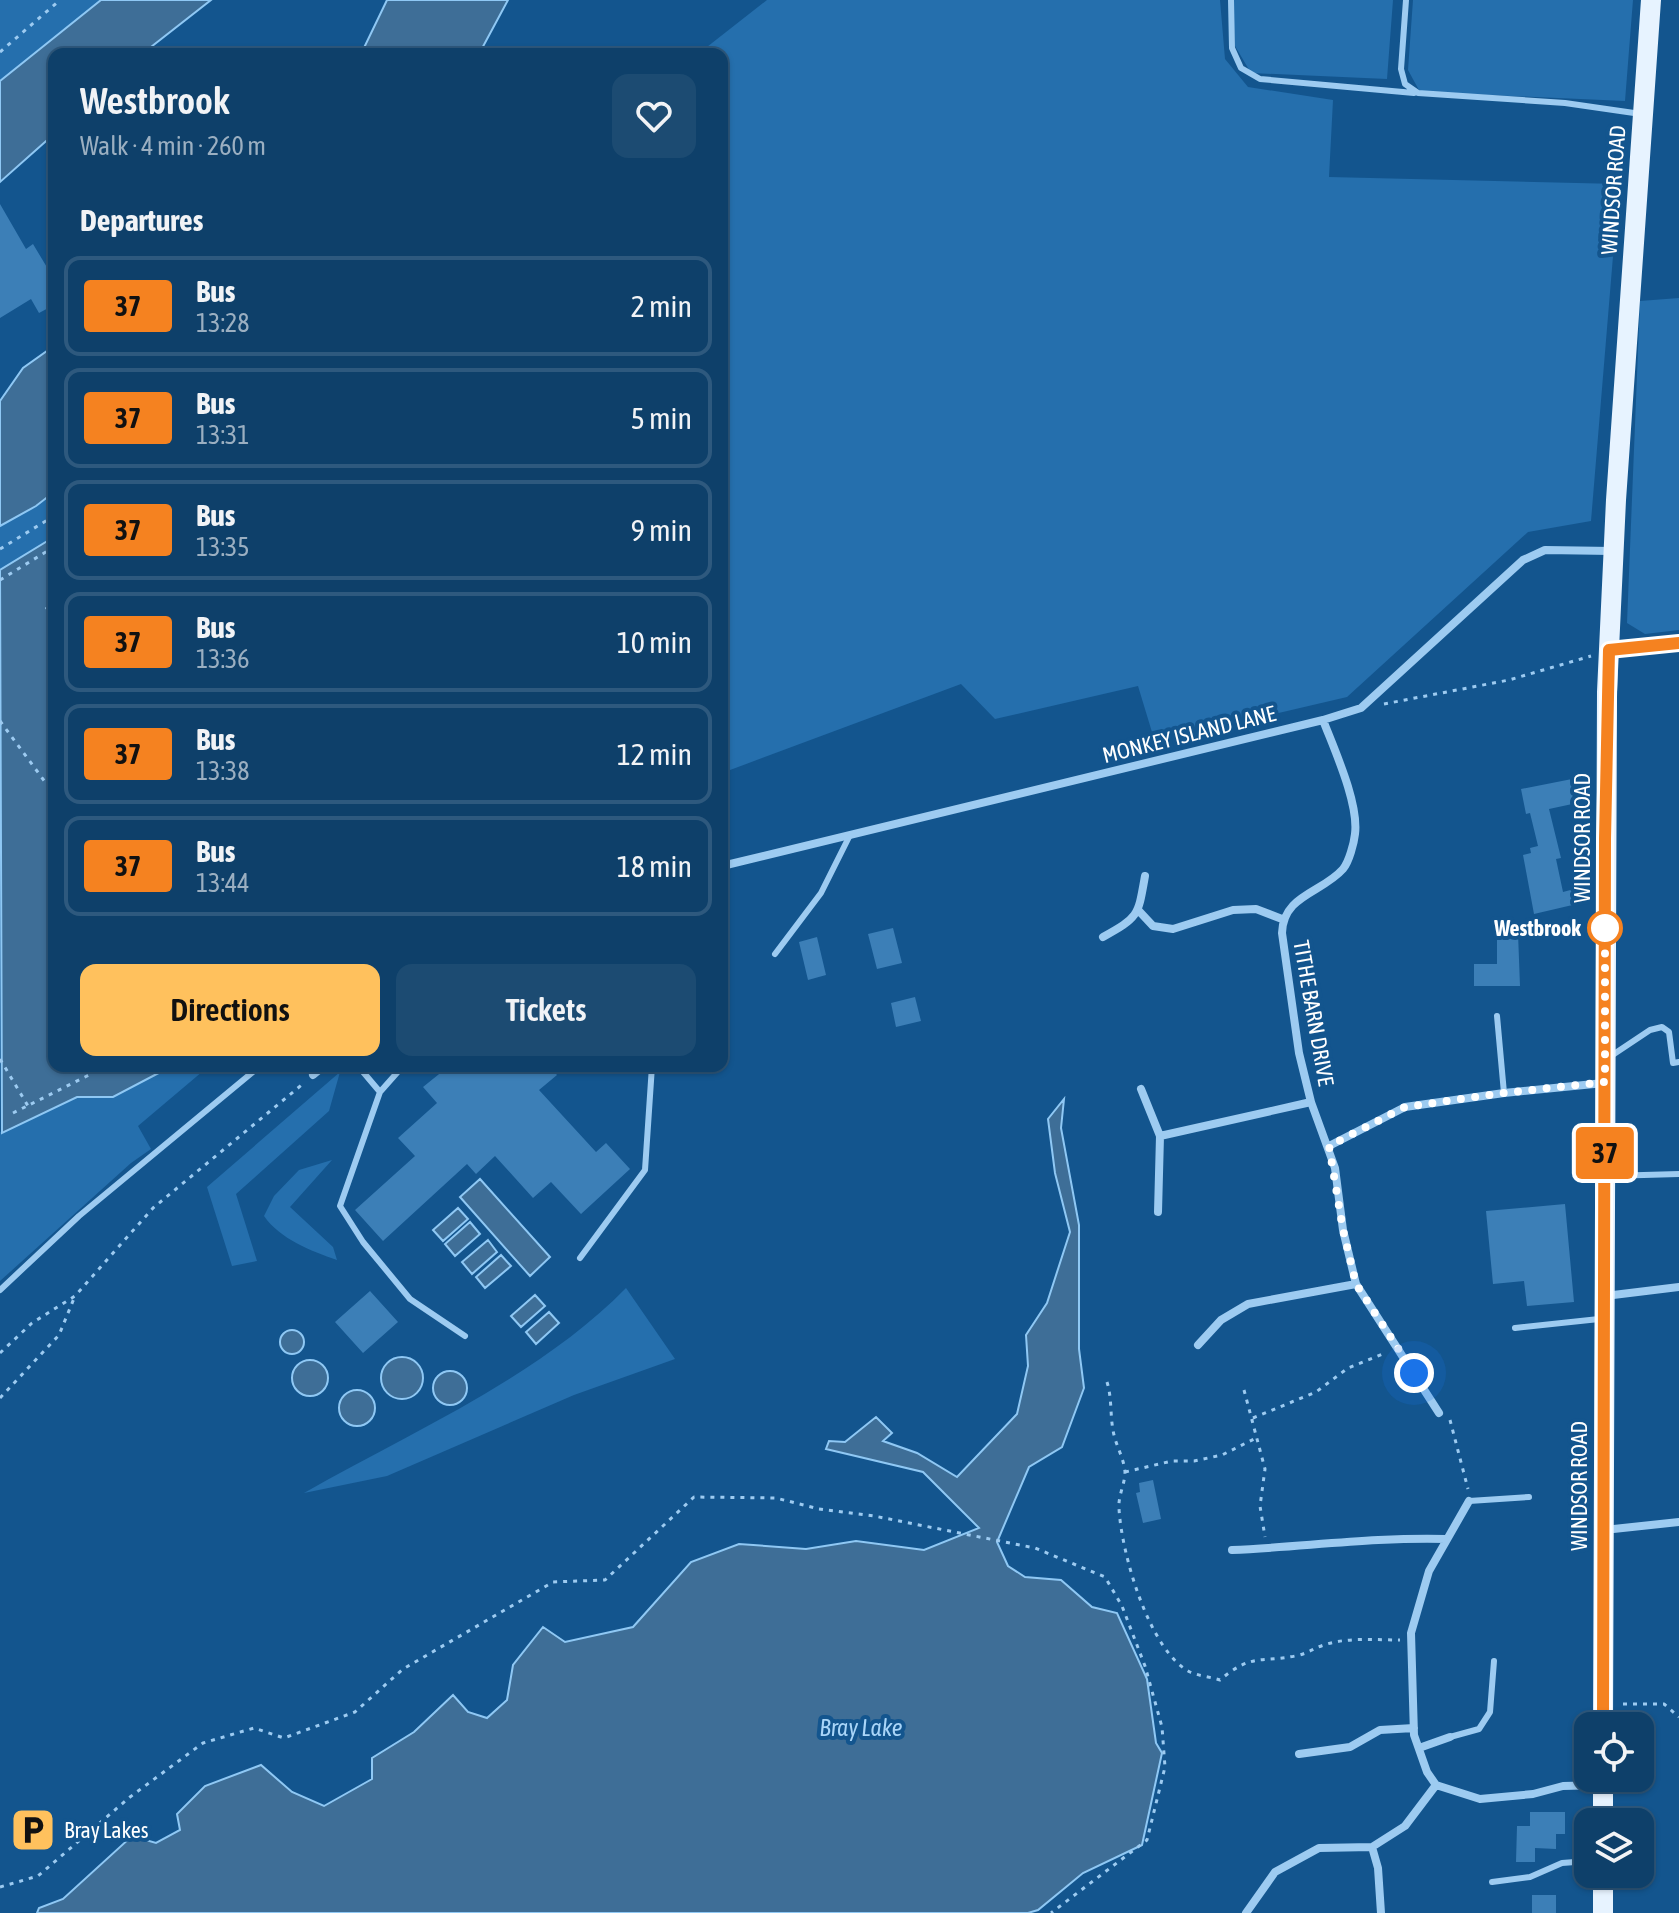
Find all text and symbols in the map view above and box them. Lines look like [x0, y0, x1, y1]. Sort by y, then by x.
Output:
button: heart [612, 74, 696, 158]
text: Westbrook [80, 79, 230, 122]
street label: WINDSOR ROAD [1596, 124, 1630, 256]
text: Walk · 4 min · 260 m [80, 131, 266, 161]
text: Departures [80, 203, 203, 237]
text: Bus [196, 274, 235, 308]
text: 2 min [631, 289, 692, 323]
text: 37 [115, 290, 141, 322]
text: 13:28 [196, 308, 250, 338]
text: Bus [196, 386, 235, 420]
text: 5 min [631, 401, 692, 435]
text: 37 [115, 402, 141, 434]
text: 13:31 [196, 420, 250, 450]
text: Bus [196, 498, 235, 532]
text: 9 min [631, 513, 692, 547]
text: 37 [115, 514, 141, 546]
text: 13:35 [196, 532, 250, 562]
text: Bus [196, 610, 235, 644]
text: 10 min [617, 625, 692, 659]
text: 37 [115, 626, 141, 658]
text: 13:36 [196, 644, 250, 674]
street label: MONKEY ISLAND LANE [1100, 700, 1279, 768]
text: Bus [196, 722, 235, 756]
text: 12 min [617, 737, 692, 771]
text: 37 [115, 738, 141, 770]
text: 13:38 [196, 756, 250, 786]
street label: WINDSOR ROAD [1569, 773, 1595, 903]
text: Bus [196, 834, 235, 868]
text: 18 min [617, 849, 692, 883]
text: 37 [115, 850, 141, 882]
text: 13:44 [196, 868, 250, 898]
marker: Westbrook [1588, 911, 1622, 945]
place label: Westbrook [1493, 915, 1581, 941]
street label: TITHE BARN DRIVE [1288, 938, 1340, 1088]
button: Directions [80, 964, 380, 1056]
button: Tickets [396, 964, 696, 1056]
line badge: 37 [1569, 1127, 1641, 1179]
text: 37 [1592, 1137, 1618, 1169]
your location [1394, 1353, 1434, 1393]
street label: WINDSOR ROAD [1566, 1421, 1592, 1551]
map controls [1574, 1712, 1654, 1888]
button: locate [1574, 1712, 1654, 1792]
water label: Bray Lake [819, 1714, 903, 1741]
parking icon: Bray Lakes [9, 1806, 57, 1854]
button: layers [1574, 1808, 1654, 1888]
place label: Bray Lakes [64, 1817, 149, 1843]

